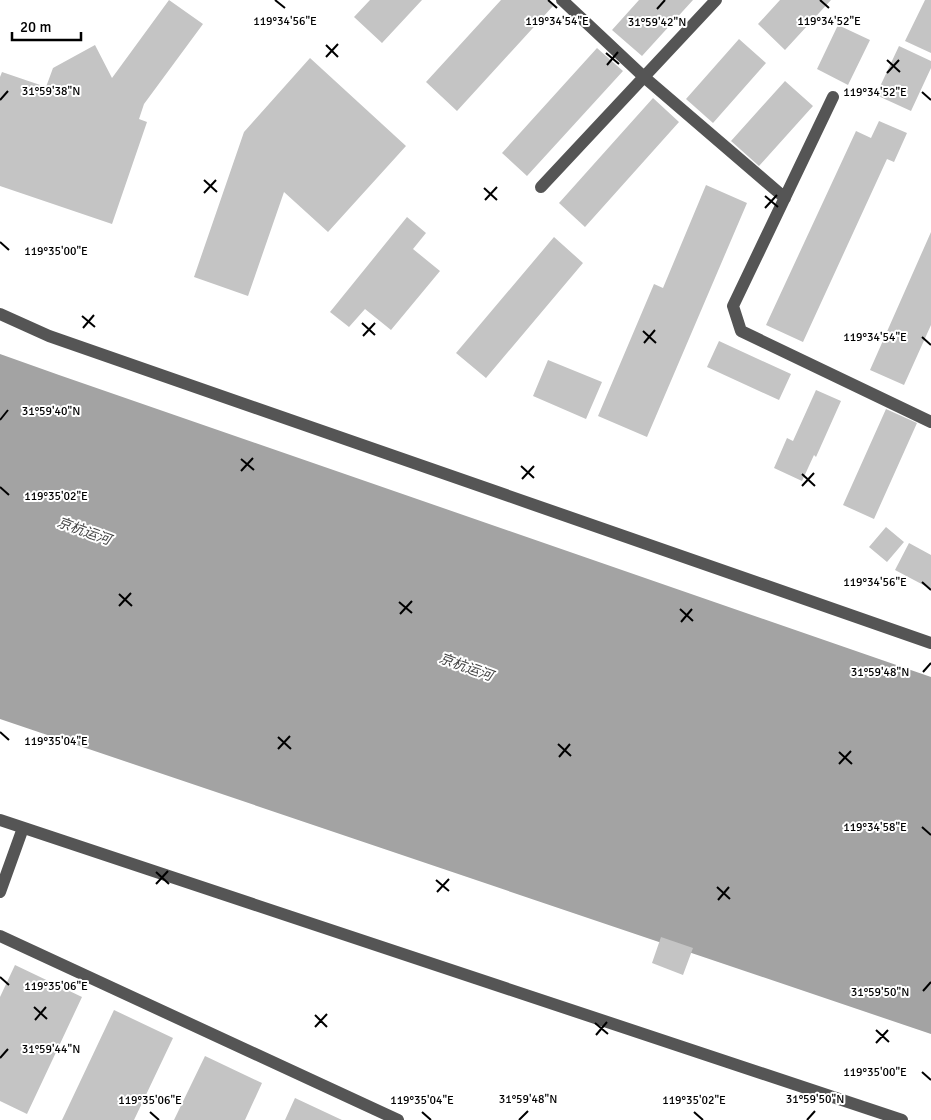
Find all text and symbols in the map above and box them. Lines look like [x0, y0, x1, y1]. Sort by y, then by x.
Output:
scale bar [12, 10, 81, 42]
text: 119°34'56"E [253, 14, 317, 29]
text: 119°34'54"E [525, 14, 589, 29]
text: 119°34'52"E [797, 14, 861, 29]
text: 31°59'42"N [628, 15, 686, 30]
text: 20 m [20, 18, 51, 36]
text: 31°59'38"N [22, 84, 80, 99]
text: 119°34'52"E [843, 85, 907, 100]
text: 119°35'00"E [24, 244, 88, 259]
text: 119°34'54"E [843, 330, 907, 345]
text: 31°59'40"N [22, 404, 80, 419]
text: 119°35'02"E [24, 489, 88, 504]
water label: 京杭运河 [55, 513, 116, 550]
text: 119°34'56"E [843, 575, 907, 590]
water label: 京杭运河 [437, 649, 498, 686]
text: 31°59'48"N [851, 665, 909, 680]
text: 119°35'04"E [24, 734, 88, 749]
text: 119°34'58"E [843, 820, 907, 835]
text: 119°35'06"E [24, 979, 88, 994]
text: 31°59'50"N [851, 985, 909, 1000]
text: 31°59'44"N [22, 1042, 80, 1057]
text: 119°35'00"E [843, 1065, 907, 1080]
text: 31°59'48"N [499, 1092, 557, 1107]
text: 31°59'50"N [786, 1092, 844, 1107]
text: 119°35'06"E [118, 1093, 182, 1108]
text: 119°35'04"E [390, 1093, 454, 1108]
text: 119°35'02"E [662, 1093, 726, 1108]

